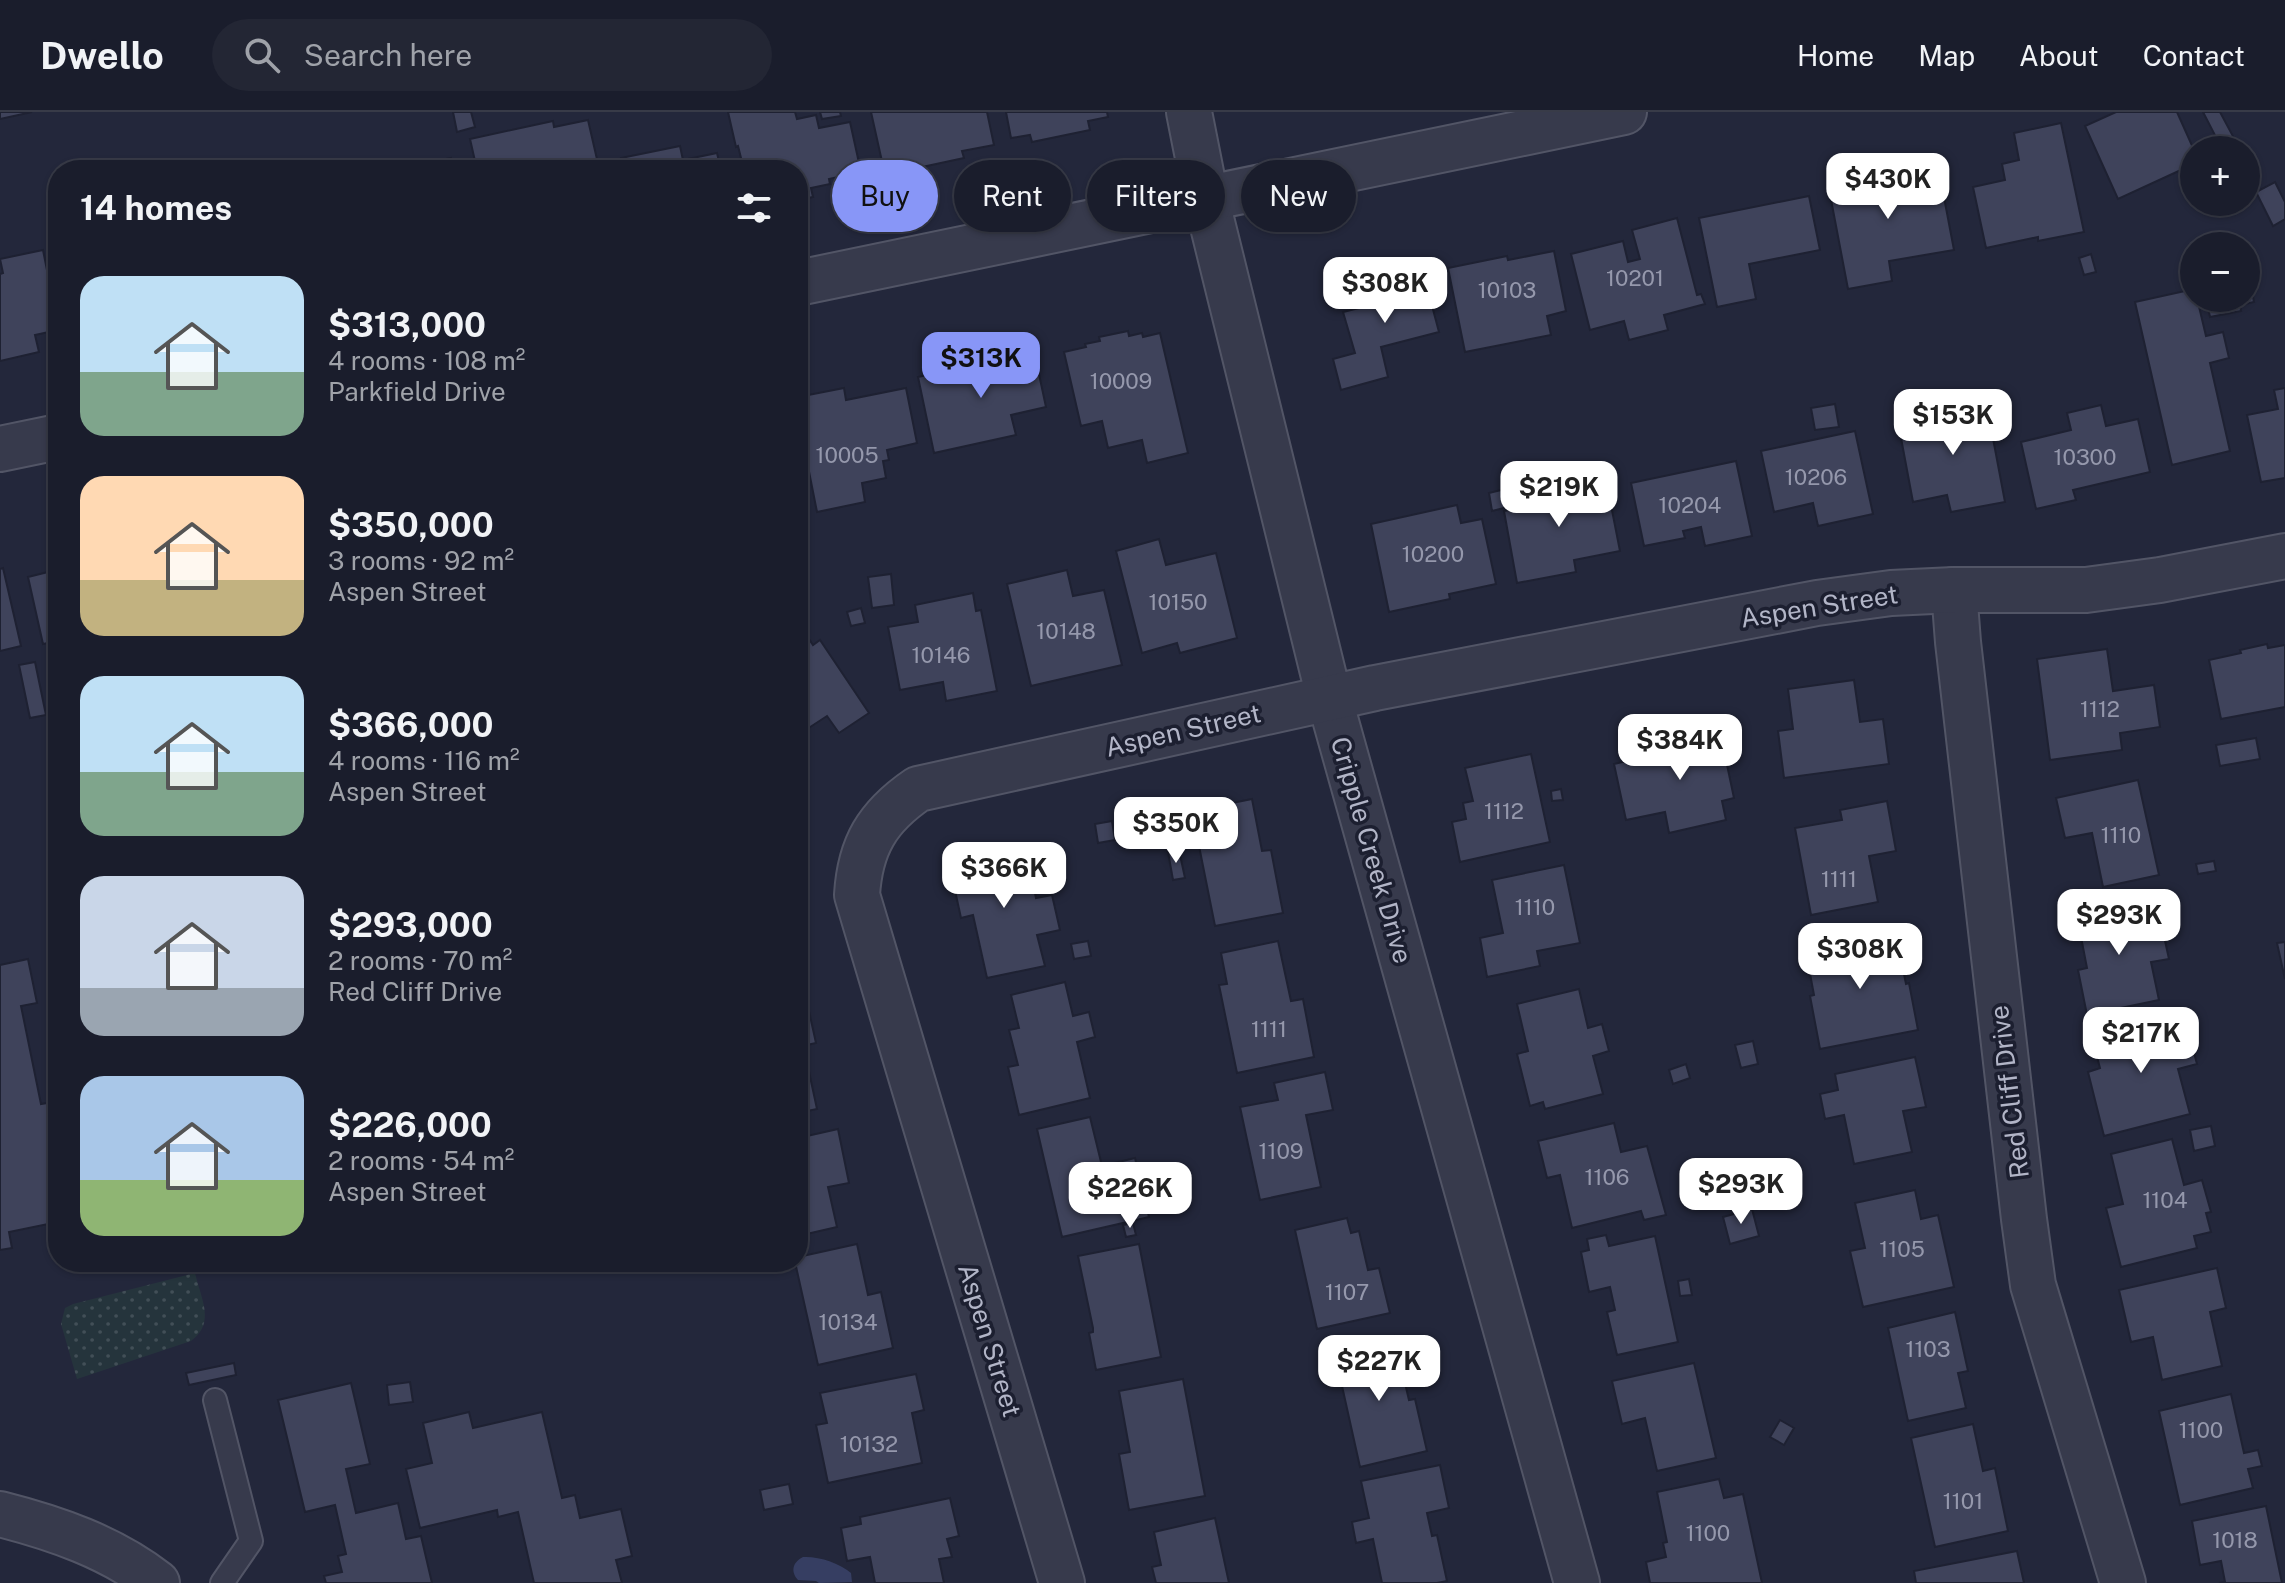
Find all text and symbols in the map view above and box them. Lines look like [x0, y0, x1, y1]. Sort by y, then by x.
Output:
search box [212, 19, 772, 91]
text: Dwello [40, 33, 164, 78]
icon: search [240, 33, 284, 77]
text: Search here [304, 37, 472, 73]
text: Home [1797, 39, 1874, 72]
text: Map [1918, 39, 1975, 72]
text: About [2019, 39, 2099, 72]
text: Contact [2143, 39, 2245, 72]
map controls [2180, 136, 2260, 312]
button: + [2180, 136, 2260, 216]
pin: $430K [1832, 153, 1944, 221]
chip: Buy [832, 160, 938, 232]
chip: Rent [954, 160, 1071, 232]
chip: Filters [1087, 160, 1225, 232]
chip: New [1241, 160, 1356, 232]
text: $430K [1844, 163, 1932, 194]
icon: filters [732, 186, 776, 230]
text: 14 homes [80, 188, 232, 228]
button: − [2180, 232, 2260, 312]
pin: $308K [1329, 257, 1441, 325]
house number: 10201 [1606, 265, 1664, 291]
text: $308K [1341, 267, 1429, 298]
house number: 10103 [1478, 277, 1536, 303]
text: $313,000 [328, 305, 486, 345]
icon: home [144, 308, 240, 404]
pin: $313K [925, 332, 1037, 400]
text: $313K [940, 342, 1022, 373]
text: 4 rooms · 108 m² [328, 345, 525, 376]
house number: 10009 [1090, 368, 1152, 394]
text: Parkfield Drive [328, 376, 506, 407]
pin: $153K [1897, 389, 2009, 457]
text: $153K [1912, 399, 1994, 430]
house number: 10005 [815, 442, 879, 468]
house number: 10300 [2054, 444, 2116, 470]
pin: $219K [1503, 461, 1615, 529]
house number: 10206 [1785, 464, 1847, 490]
text: $219K [1518, 471, 1600, 502]
house number: 10204 [1659, 492, 1722, 518]
text: $350,000 [328, 505, 494, 545]
icon: home [144, 508, 240, 604]
house number: 10200 [1402, 541, 1464, 567]
text: 3 rooms · 92 m² [328, 545, 514, 576]
text: Aspen Street [328, 576, 487, 607]
street label: Aspen Street [1738, 578, 1900, 634]
house number: 10150 [1149, 589, 1207, 615]
house number: 10148 [1036, 618, 1096, 644]
house number: 10146 [912, 642, 970, 668]
house number: 1112 [2080, 696, 2120, 722]
street label: Aspen Street [1102, 697, 1264, 763]
text: $366,000 [328, 705, 493, 745]
icon: home [144, 708, 240, 804]
pin: $384K [1624, 714, 1736, 782]
text: $384K [1636, 724, 1724, 755]
street label: Cripple Creek Drive [1325, 733, 1419, 967]
text: 4 rooms · 116 m² [328, 745, 520, 776]
text: Aspen Street [328, 776, 487, 807]
pin: $350K [1120, 797, 1232, 865]
house number: 1112 [1484, 798, 1524, 824]
text: $350K [1132, 807, 1220, 838]
house number: 1110 [2101, 822, 2141, 848]
pin: $366K [948, 842, 1060, 910]
text: $366K [960, 852, 1048, 883]
house number: 1111 [1821, 866, 1857, 892]
pin: $293K [2063, 889, 2175, 957]
house number: 1110 [1515, 894, 1555, 920]
text: $293K [2075, 899, 2163, 930]
text: $293,000 [328, 905, 493, 945]
icon: home [144, 908, 240, 1004]
pin: $308K [1804, 923, 1916, 991]
text: $308K [1816, 933, 1904, 964]
text: 2 rooms · 70 m² [328, 945, 512, 976]
text: Red Cliff Drive [328, 976, 502, 1007]
street label: Red Cliff Drive [1983, 1004, 2035, 1180]
pin: $217K [2085, 1007, 2197, 1075]
house number: 1111 [1251, 1016, 1287, 1042]
text: $217K [2101, 1017, 2181, 1048]
text: $226,000 [328, 1105, 492, 1145]
icon: home [144, 1108, 240, 1204]
house number: 1109 [1259, 1138, 1303, 1164]
text: 2 rooms · 54 m² [328, 1145, 514, 1176]
pin: $293K [1685, 1158, 1797, 1226]
pin: $226K [1074, 1162, 1186, 1230]
house number: 1106 [1585, 1164, 1629, 1190]
text: $293K [1697, 1168, 1785, 1199]
text: $226K [1087, 1172, 1173, 1203]
text: Aspen Street [328, 1176, 487, 1207]
house number: 1104 [2142, 1187, 2188, 1213]
house number: 1105 [1879, 1236, 1925, 1262]
street label: Aspen Street [952, 1260, 1028, 1420]
house number: 1107 [1325, 1279, 1369, 1305]
house number: 10134 [818, 1309, 878, 1335]
pin: $227K [1323, 1335, 1435, 1403]
house number: 1103 [1905, 1336, 1951, 1362]
text: $227K [1336, 1345, 1422, 1376]
house number: 1100 [2179, 1417, 2223, 1443]
house number: 10132 [840, 1431, 898, 1457]
house number: 1101 [1943, 1488, 1983, 1514]
house number: 1100 [1686, 1520, 1730, 1546]
house number: 1018 [2212, 1527, 2258, 1553]

